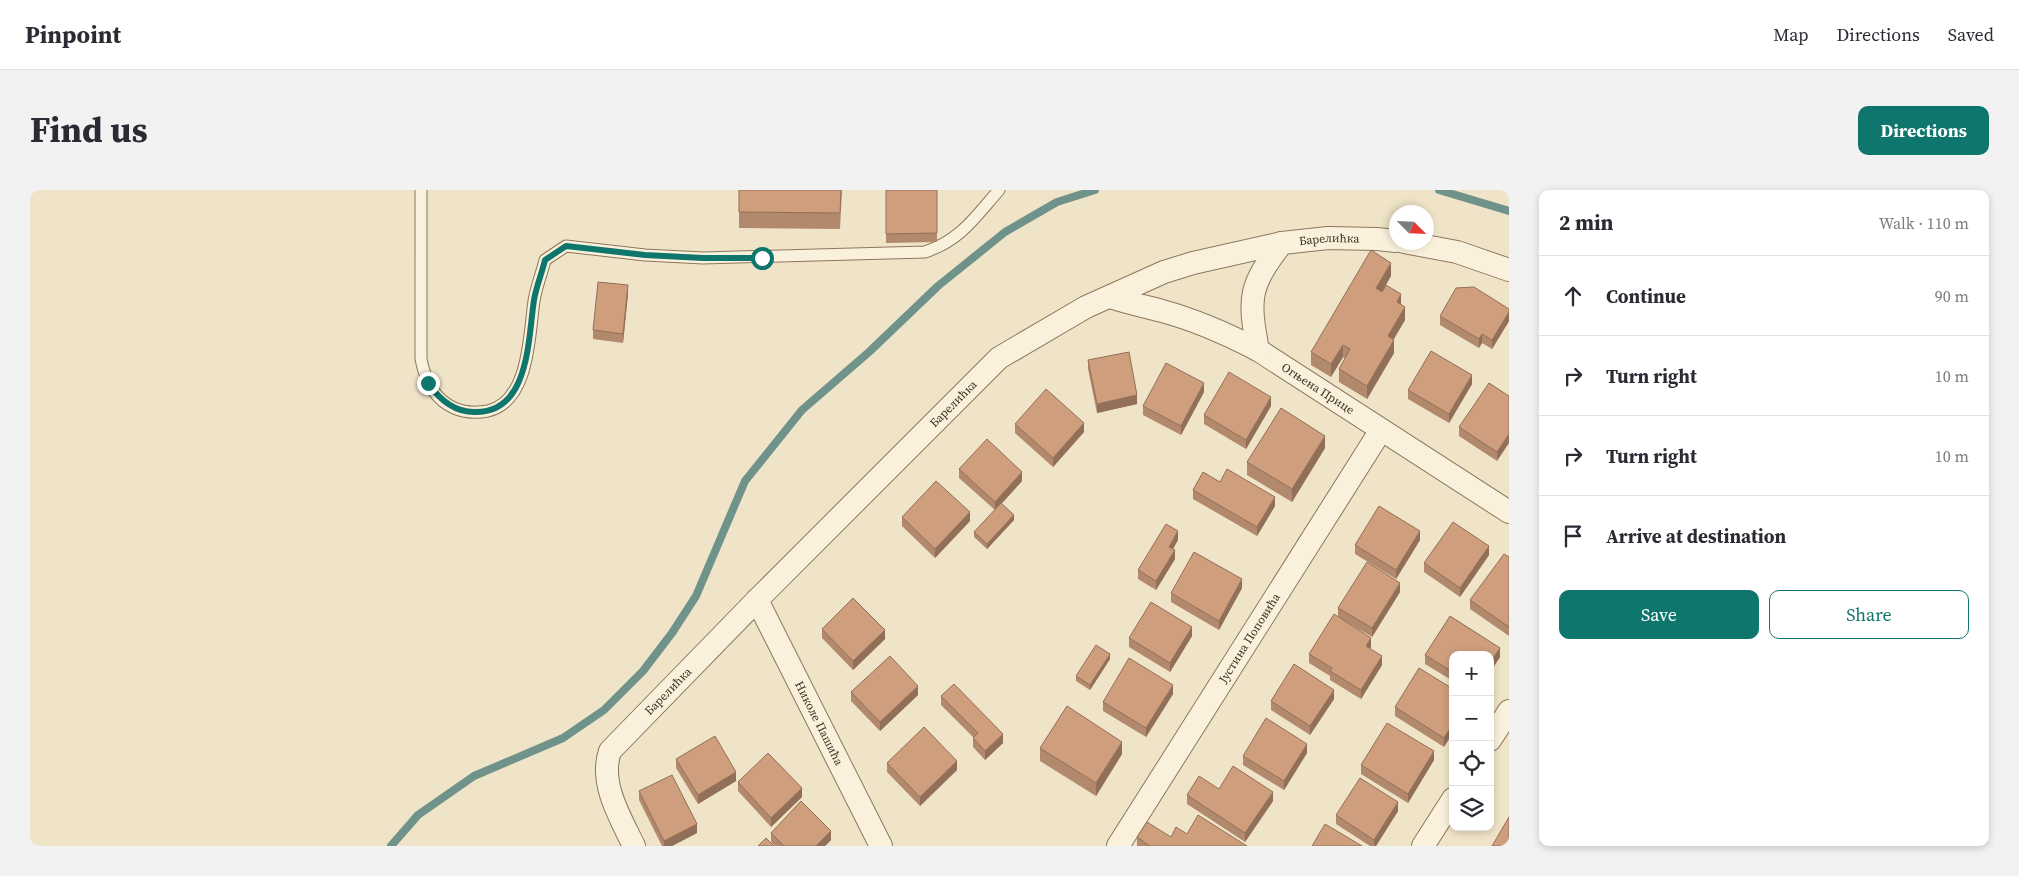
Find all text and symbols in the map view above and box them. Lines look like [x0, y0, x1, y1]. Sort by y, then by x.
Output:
text: Pinpoint [25, 18, 121, 51]
text: Map [1773, 22, 1809, 47]
text: Directions [1837, 22, 1920, 47]
text: Saved [1948, 22, 1994, 47]
text: Find us [30, 106, 148, 154]
button: Directions [1858, 106, 1989, 155]
north arrow [1389, 205, 1434, 250]
text: 2 min [1559, 208, 1614, 237]
text: Walk · 110 m [1879, 212, 1969, 234]
street label: Барелићка [1298, 230, 1361, 249]
route start [751, 247, 774, 270]
icon: ahead [1559, 282, 1587, 310]
text: Continue [1606, 283, 1686, 309]
text: 90 m [1935, 285, 1969, 307]
street label: Огњена Прице [1278, 359, 1357, 418]
icon: right [1559, 362, 1587, 390]
text: Turn right [1606, 363, 1697, 389]
text: 10 m [1935, 365, 1969, 387]
route end [417, 372, 440, 395]
street label: Барелићка [926, 376, 981, 431]
icon: right [1559, 442, 1587, 470]
text: Turn right [1606, 443, 1697, 469]
text: 10 m [1935, 445, 1969, 467]
icon: arrive [1559, 522, 1587, 550]
text: Arrive at destination [1606, 523, 1786, 549]
street label: Јустина Поповића [1215, 589, 1284, 687]
button: Save [1559, 590, 1759, 639]
button: Share [1769, 590, 1969, 639]
map controls [1449, 651, 1494, 831]
button: + [1449, 651, 1494, 696]
street label: Барелићка [641, 663, 696, 719]
street label: Николе Пашића [791, 678, 847, 769]
button: − [1449, 696, 1494, 741]
button: locate [1449, 741, 1494, 786]
button: layers [1449, 786, 1494, 831]

